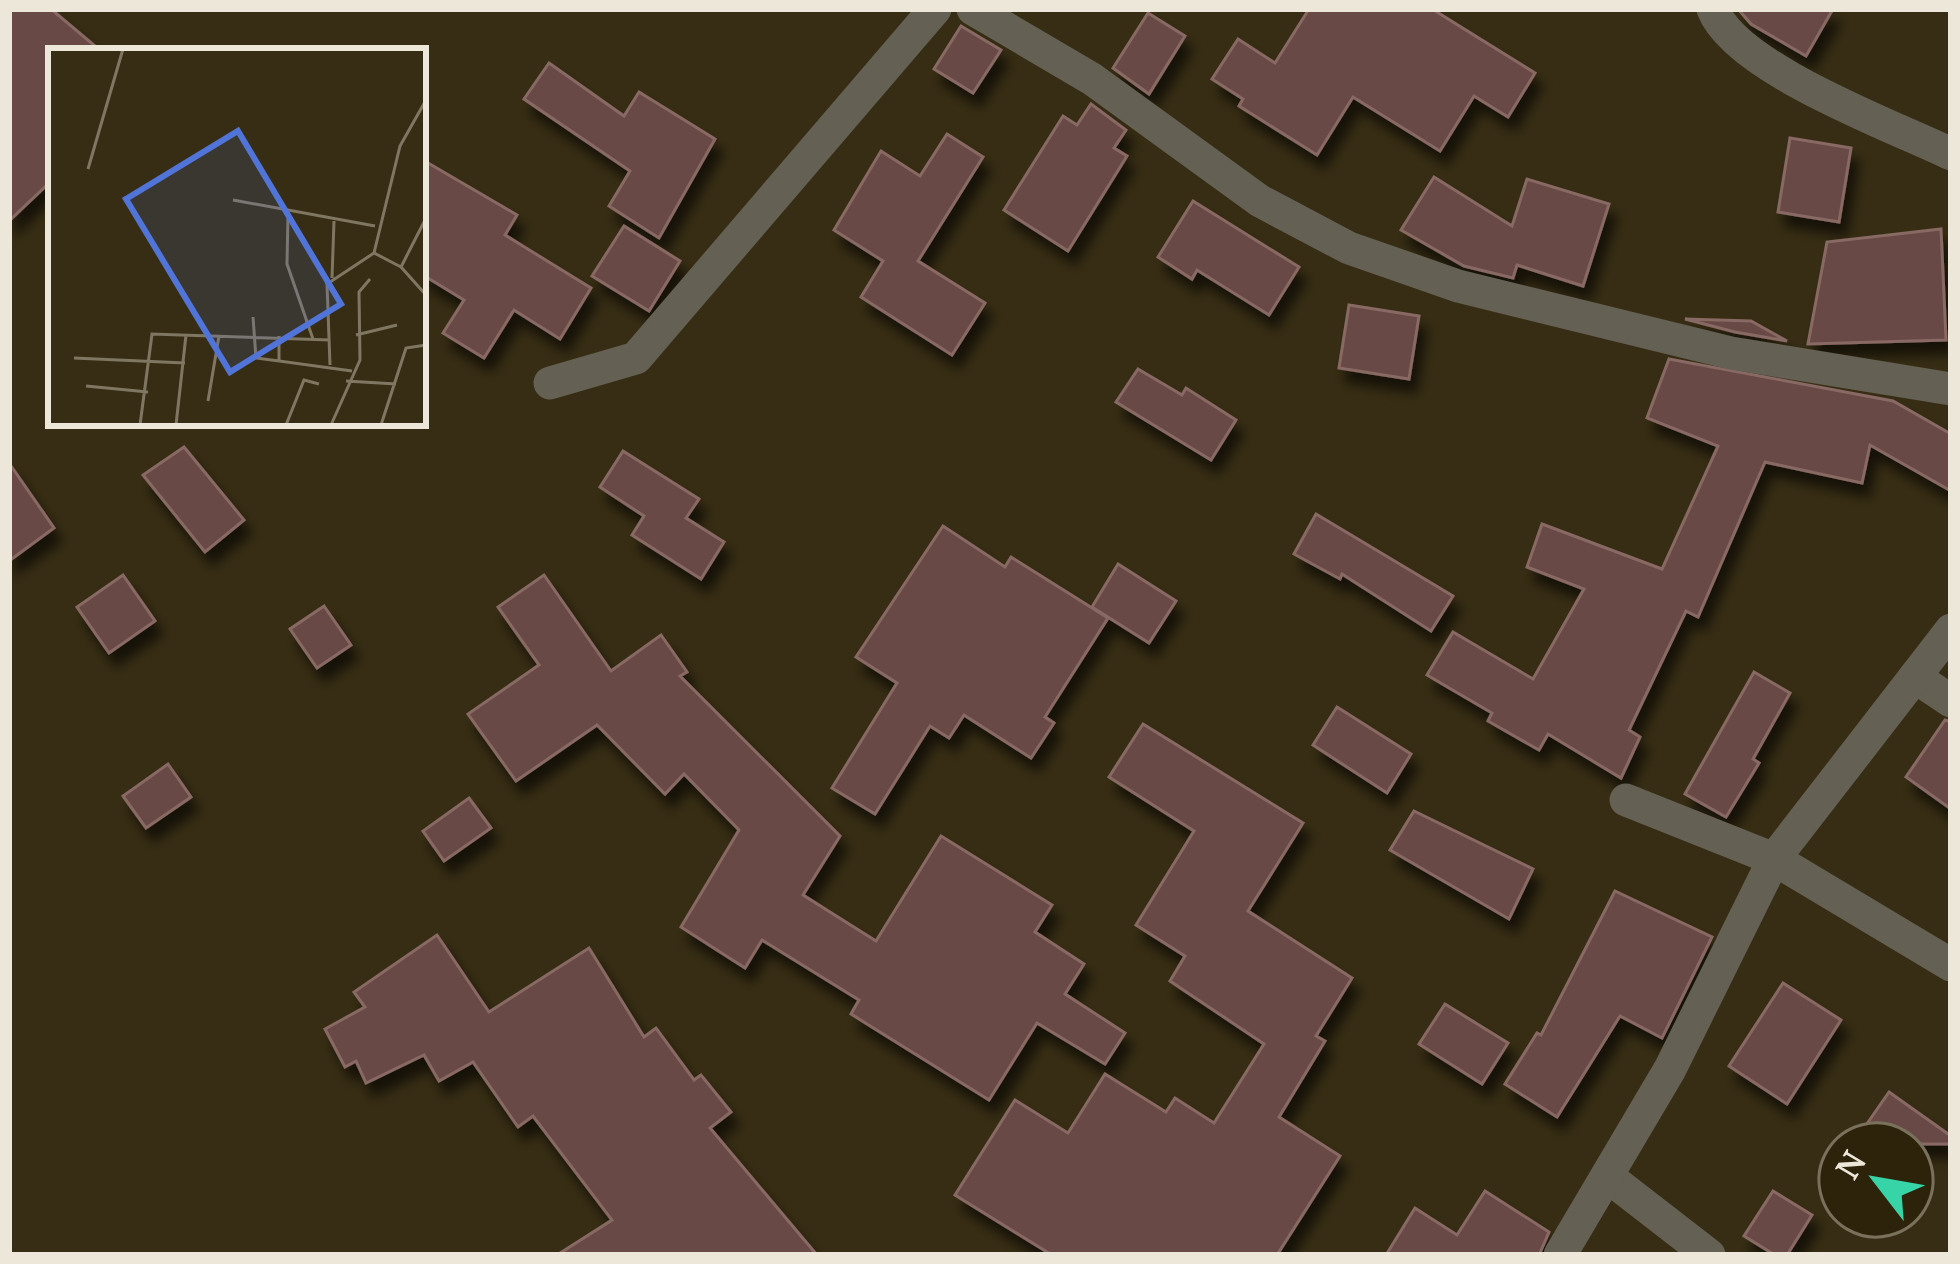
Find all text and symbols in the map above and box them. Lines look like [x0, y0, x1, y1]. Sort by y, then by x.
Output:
inset map [48, 48, 426, 426]
north arrow [1816, 1120, 1936, 1240]
text: N [1825, 1142, 1875, 1186]

